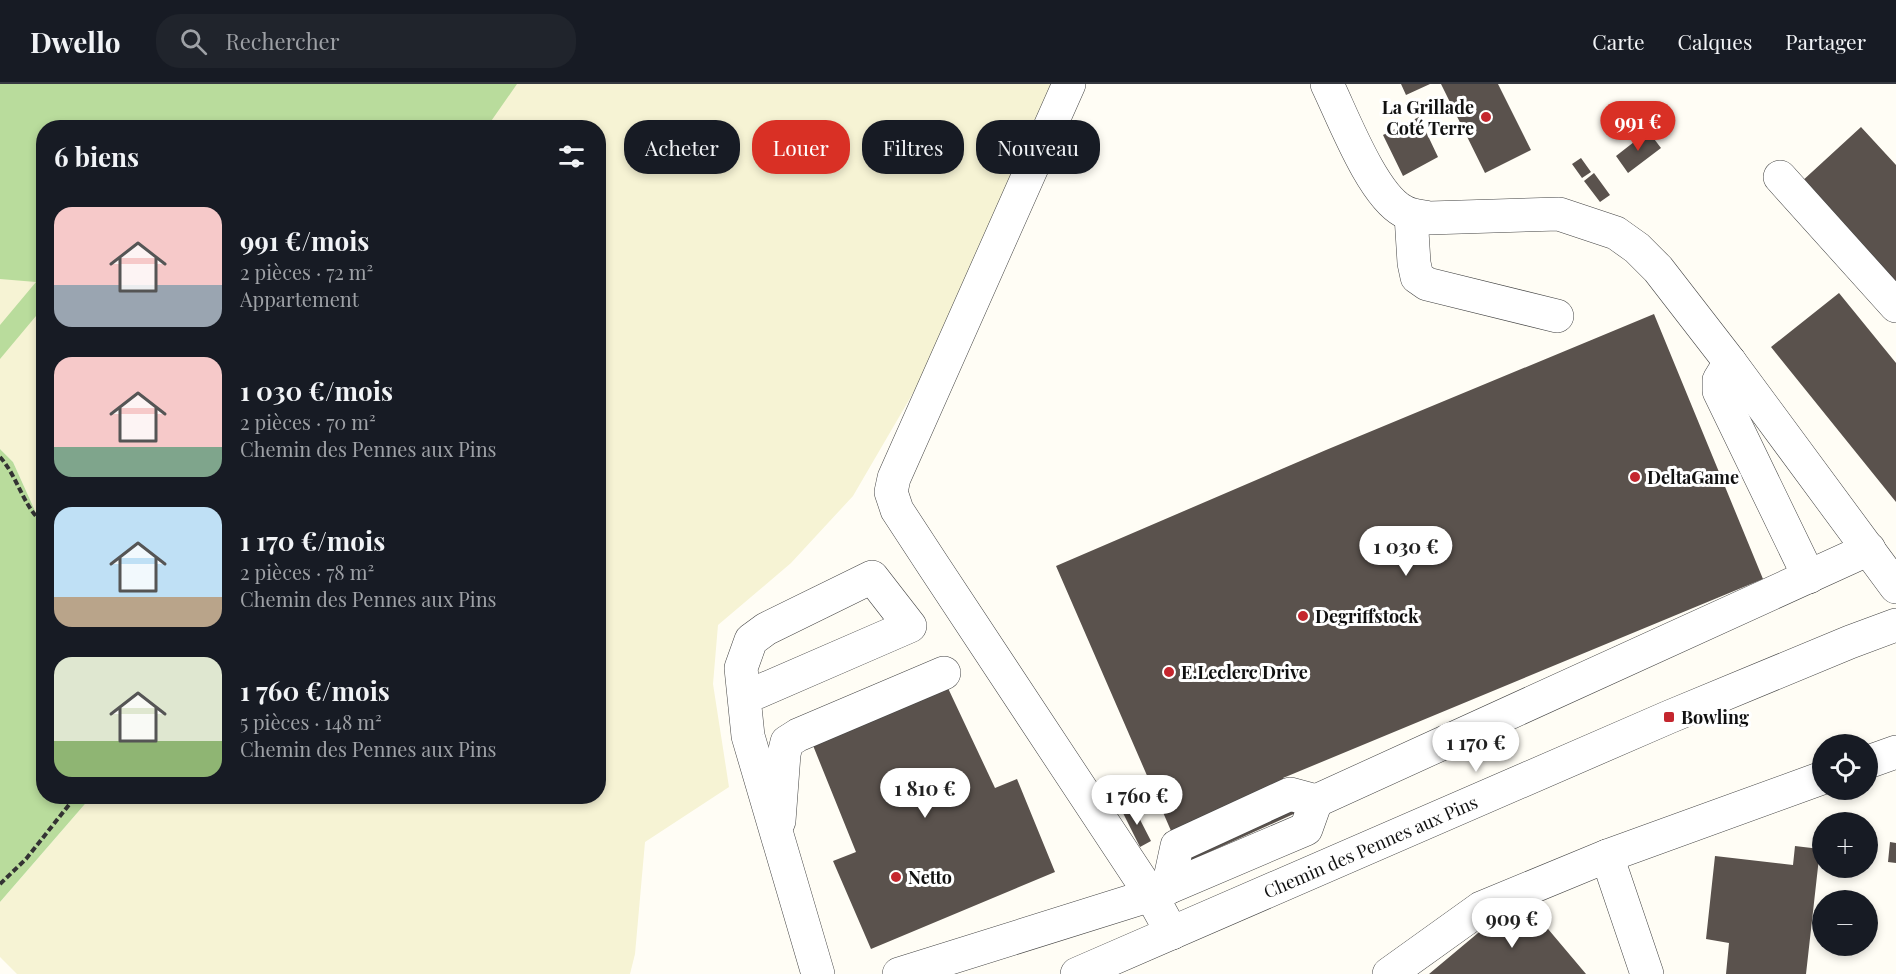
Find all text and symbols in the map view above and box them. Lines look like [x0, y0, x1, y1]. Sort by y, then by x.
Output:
search box [156, 14, 576, 68]
text: Dwello [30, 23, 120, 60]
icon: search [177, 25, 210, 58]
text: Rechercher [225, 26, 340, 56]
text: Carte [1592, 27, 1645, 55]
text: Calques [1678, 27, 1752, 55]
text: Partager [1785, 27, 1866, 55]
place label: La Grillade Coté Terre [1382, 95, 1474, 140]
pin: 991 € [1596, 101, 1680, 152]
text: 991 € [1614, 107, 1662, 134]
marker: La Grillade Coté Terre [1479, 110, 1493, 124]
chip: Acheter [624, 120, 740, 174]
chip: Louer [752, 120, 850, 174]
chip: Filtres [862, 120, 964, 174]
chip: Nouveau [976, 120, 1100, 174]
text: 6 biens [54, 139, 139, 174]
icon: filters [555, 140, 588, 173]
text: 991 €/mois [240, 223, 369, 258]
icon: home [102, 231, 174, 303]
text: 2 pièces · 72 m² [240, 258, 373, 285]
text: Appartement [240, 285, 359, 312]
text: 1 030 €/mois [240, 373, 393, 408]
icon: home [102, 381, 174, 453]
text: 2 pièces · 70 m² [240, 408, 376, 435]
text: Chemin des Pennes aux Pins [240, 435, 497, 462]
place label: DeltaGame [1647, 465, 1739, 489]
marker: DeltaGame [1628, 470, 1642, 484]
text: 1 170 €/mois [240, 523, 385, 558]
pin: 1 030 € [1351, 526, 1461, 577]
icon: home [102, 531, 174, 603]
text: 1 030 € [1373, 532, 1439, 559]
text: 2 pièces · 78 m² [240, 558, 374, 585]
text: Chemin des Pennes aux Pins [240, 585, 497, 612]
place label: Degriffstock [1315, 604, 1419, 628]
marker: Degriffstock [1296, 609, 1310, 623]
place label: E.Leclerc Drive [1181, 660, 1308, 684]
marker: E.Leclerc Drive [1162, 665, 1176, 679]
text: 1 760 €/mois [240, 673, 390, 708]
icon: home [102, 681, 174, 753]
place label: Bowling [1681, 705, 1749, 729]
text: 5 pièces · 148 m² [240, 708, 382, 735]
marker: Bowling [1662, 710, 1676, 724]
pin: 1 170 € [1421, 722, 1531, 773]
text: 1 170 € [1446, 728, 1506, 755]
map controls [1812, 734, 1878, 956]
button: locate [1812, 734, 1878, 800]
text: Chemin des Pennes aux Pins [240, 735, 497, 762]
pin: 1 810 € [870, 768, 980, 819]
text: 1 810 € [894, 774, 956, 801]
pin: 1 760 € [1082, 775, 1192, 826]
text: 1 760 € [1106, 781, 1168, 808]
street label: Chemin des Pennes aux Pins [1260, 790, 1481, 904]
button: + [1812, 812, 1878, 878]
place label: Netto [908, 865, 952, 889]
marker: Netto [889, 870, 903, 884]
button: − [1812, 890, 1878, 956]
pin: 909 € [1470, 898, 1554, 949]
text: 909 € [1486, 904, 1538, 931]

